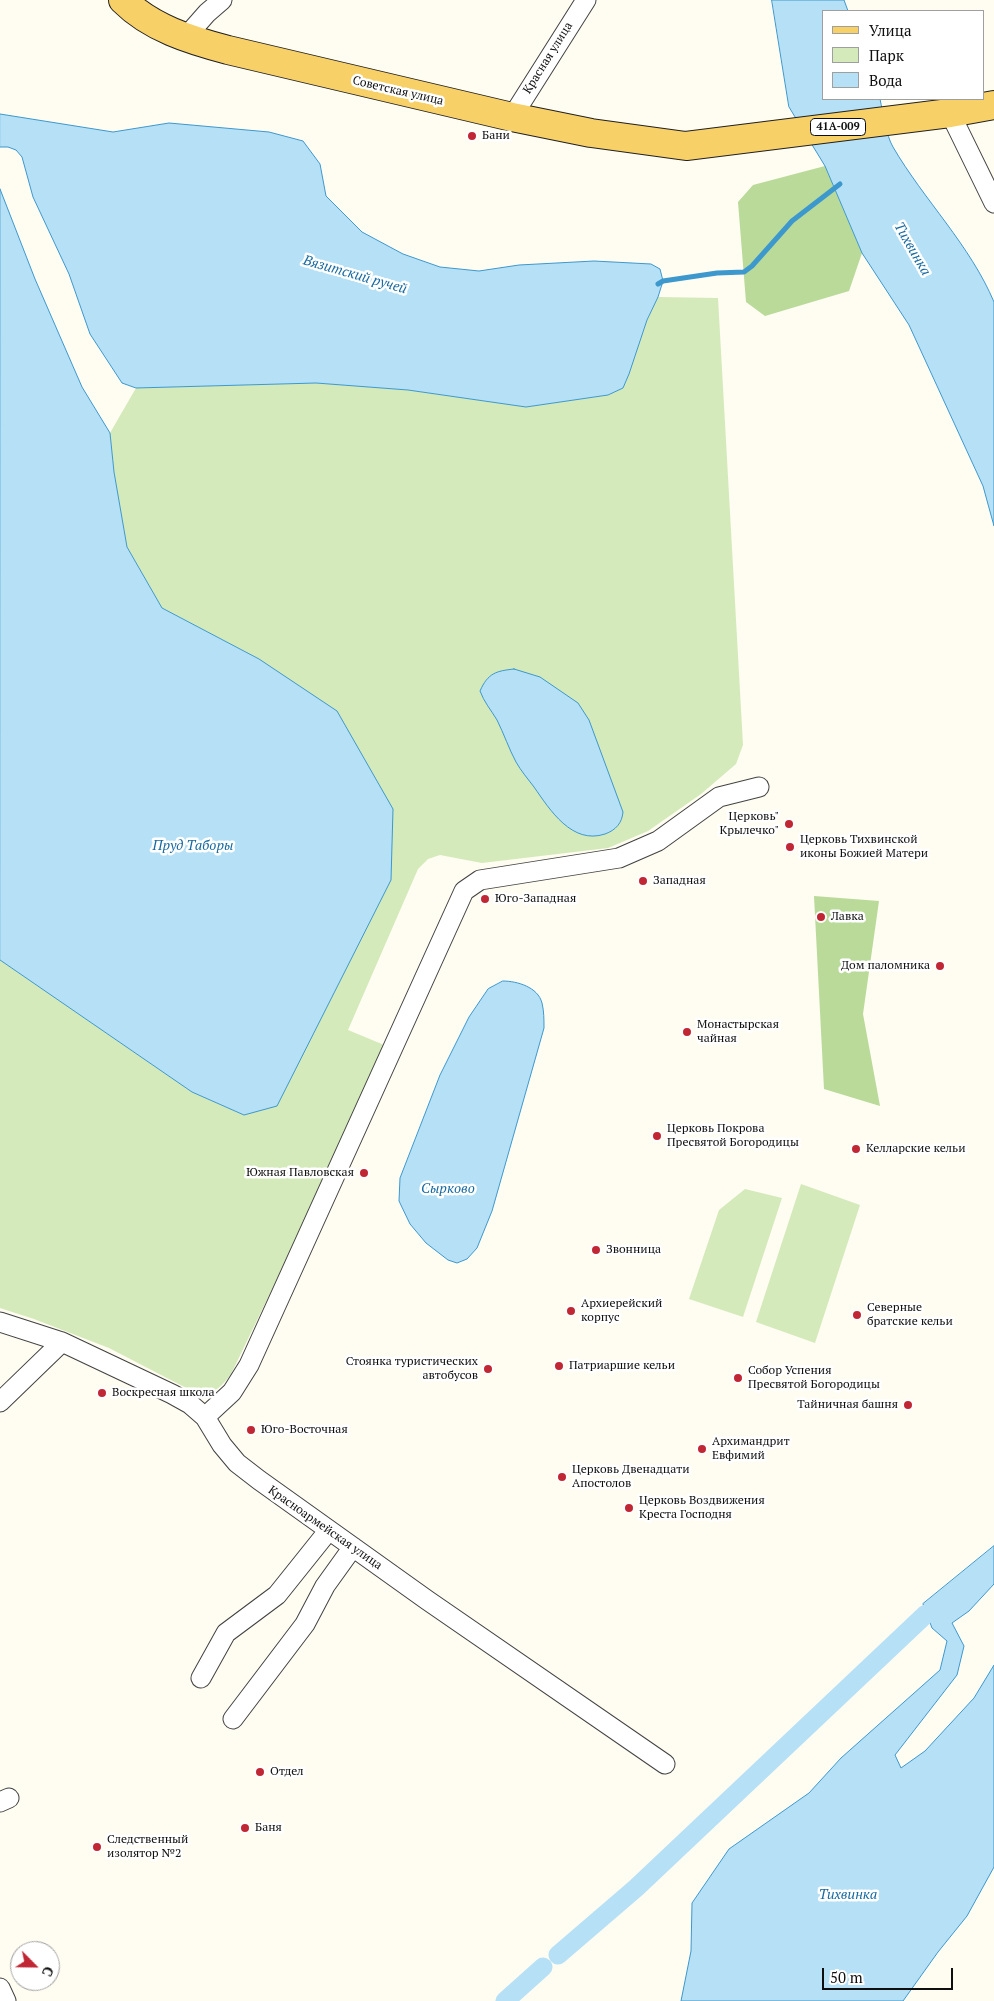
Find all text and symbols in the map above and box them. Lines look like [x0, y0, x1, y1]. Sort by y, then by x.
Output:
legend [822, 10, 984, 100]
street label: Красная улица [520, 19, 576, 97]
text: Улица [869, 20, 912, 40]
text: Парк [869, 45, 904, 65]
text: Вода [869, 70, 902, 90]
street label: Советская улица [351, 74, 445, 108]
road number: 41А-009 [810, 118, 866, 136]
place label: Бани [482, 129, 510, 143]
marker: Бани [466, 130, 478, 142]
water label: Тихвинка [890, 219, 934, 279]
water label: Вязитский ручей [301, 252, 409, 298]
place label: Церковь" Крылечко" [719, 810, 779, 838]
marker: Церковь" Крылечко" [783, 818, 795, 830]
place label: Церковь Тихвинской иконы Божией Матери [800, 833, 928, 861]
water label: Пруд Таборы [153, 838, 233, 854]
marker: Церковь Тихвинской иконы Божией Матери [784, 841, 796, 853]
place label: Западная [653, 874, 706, 888]
marker: Западная [637, 875, 649, 887]
place label: Юго-Западная [495, 892, 576, 906]
marker: Юго-Западная [479, 893, 491, 905]
place label: Лавка [831, 910, 864, 924]
marker: Лавка [815, 911, 827, 923]
place label: Дом паломника [841, 959, 930, 973]
marker: Дом паломника [934, 960, 946, 972]
place label: Монастырская чайная [697, 1018, 779, 1046]
marker: Монастырская чайная [681, 1026, 693, 1038]
place label: Церковь Покрова Пресвятой Богородицы [667, 1122, 799, 1150]
marker: Церковь Покрова Пресвятой Богородицы [651, 1130, 663, 1142]
place label: Келларские кельи [866, 1142, 966, 1156]
marker: Келларские кельи [850, 1143, 862, 1155]
place label: Южная Павловская [246, 1166, 354, 1180]
marker: Южная Павловская [358, 1167, 370, 1179]
water label: Сырково [421, 1181, 475, 1197]
place label: Звонница [606, 1243, 661, 1257]
marker: Звонница [590, 1244, 602, 1256]
place label: Архиерейский корпус [581, 1297, 662, 1325]
place label: Северные братские кельи [867, 1301, 953, 1329]
marker: Архиерейский корпус [565, 1305, 577, 1317]
marker: Северные братские кельи [851, 1309, 863, 1321]
place label: Стоянка туристических автобусов [346, 1355, 478, 1383]
place label: Патриаршие кельи [569, 1359, 675, 1373]
marker: Патриаршие кельи [553, 1360, 565, 1372]
marker: Стоянка туристических автобусов [482, 1363, 494, 1375]
place label: Собор Успения Пресвятой Богородицы [748, 1364, 880, 1392]
marker: Собор Успения Пресвятой Богородицы [732, 1372, 744, 1384]
place label: Воскресная школа [112, 1386, 214, 1400]
marker: Воскресная школа [96, 1387, 108, 1399]
place label: Тайничная башня [797, 1398, 898, 1412]
marker: Тайничная башня [902, 1399, 914, 1411]
place label: Юго-Восточная [261, 1423, 348, 1437]
marker: Юго-Восточная [245, 1424, 257, 1436]
place label: Архимандрит Евфимий [712, 1435, 790, 1463]
marker: Архимандрит Евфимий [696, 1443, 708, 1455]
place label: Церковь Двенадцати Апостолов [572, 1463, 690, 1491]
marker: Церковь Двенадцати Апостолов [556, 1471, 568, 1483]
street label: Красноармейская улица [265, 1483, 385, 1573]
place label: Церковь Воздвижения Креста Господня [639, 1494, 765, 1522]
marker: Церковь Воздвижения Креста Господня [623, 1502, 635, 1514]
place label: Отдел [270, 1765, 304, 1779]
marker: Отдел [254, 1766, 266, 1778]
place label: Баня [255, 1821, 282, 1835]
marker: Баня [239, 1822, 251, 1834]
place label: Следственный изолятор №2 [107, 1833, 188, 1861]
marker: Следственный изолятор №2 [91, 1841, 103, 1853]
water label: Тихвинка [819, 1887, 877, 1903]
north arrow [10, 1941, 60, 1991]
scale bar [824, 1958, 955, 1990]
text: С [38, 1964, 59, 1980]
text: 50 m [830, 1967, 863, 1987]

